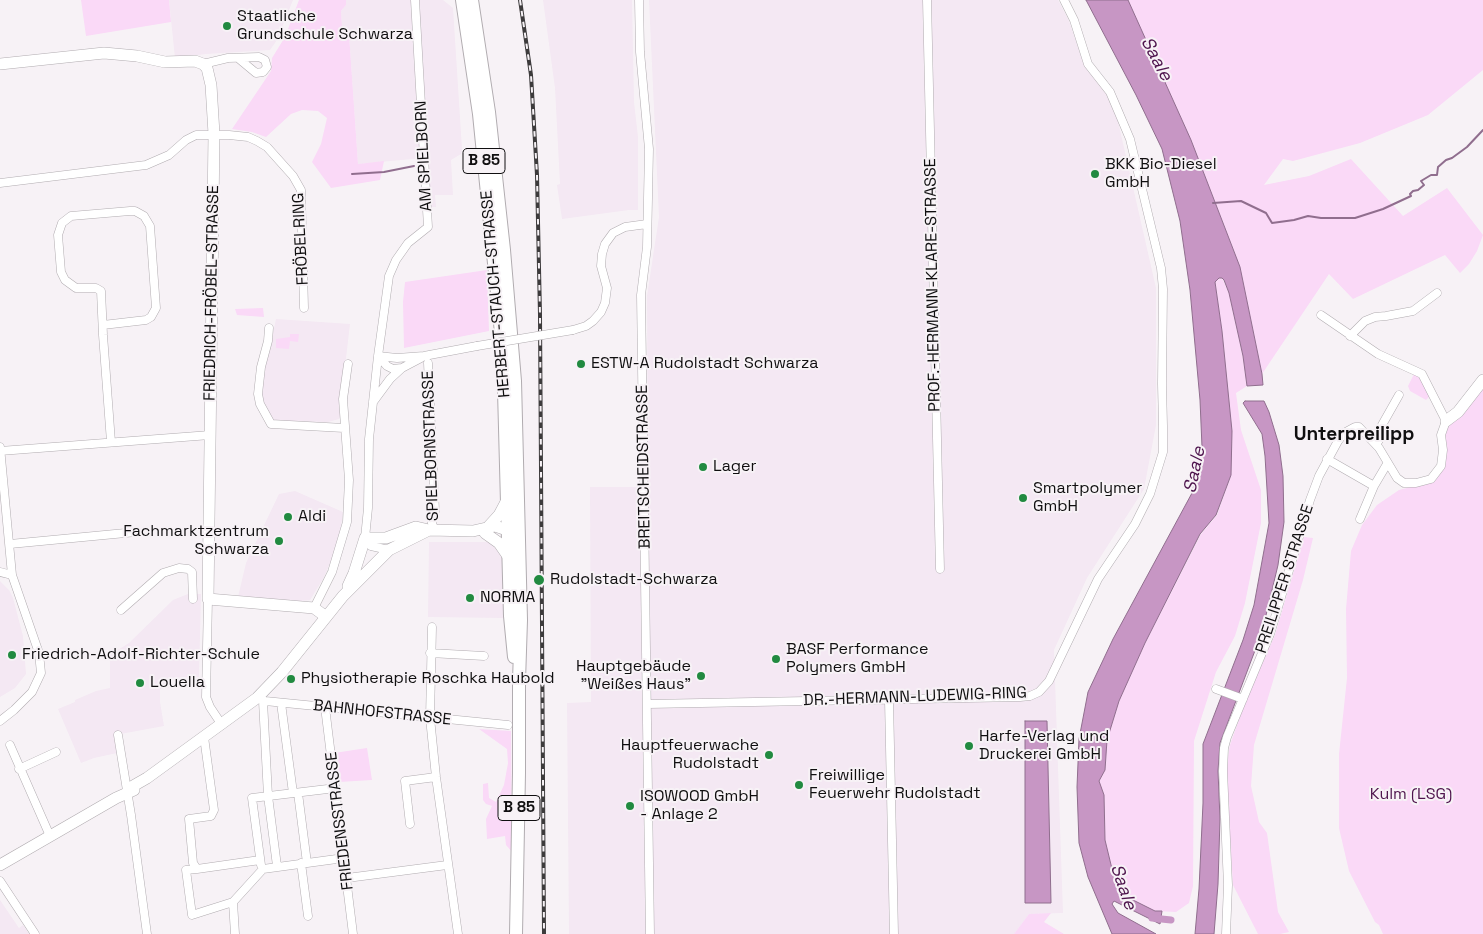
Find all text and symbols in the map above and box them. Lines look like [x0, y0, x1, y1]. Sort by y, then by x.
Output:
place label: Staatliche Grundschule Schwarza [237, 7, 413, 45]
marker: Staatliche Grundschule Schwarza [221, 20, 233, 32]
water label: Saale [1135, 33, 1177, 85]
street label: AM SPIELBORN [412, 100, 436, 212]
road number: B 85 [463, 148, 505, 174]
place label: BKK Bio-Diesel GmbH [1105, 155, 1217, 193]
street label: PROF.-HERMANN-KLARE-STRASSE [921, 158, 945, 412]
marker: BKK Bio-Diesel GmbH [1089, 168, 1101, 180]
street label: FRIEDRICH-FRÖBEL-STRASSE [201, 185, 223, 401]
street label: HERBERT-STAUCH-STRASSE [477, 190, 515, 398]
street label: FRÖBELRING [289, 192, 313, 286]
place label: ESTW-A Rudolstadt Schwarza [591, 354, 819, 374]
marker: ESTW-A Rudolstadt Schwarza [575, 358, 587, 370]
street label: SPIELBORNSTRASSE [419, 370, 443, 522]
street label: BREITSCHEIDSTRASSE [633, 385, 655, 549]
district label: Unterpreilipp [1294, 424, 1414, 446]
water label: Saale [1180, 445, 1210, 495]
place label: Lager [713, 457, 756, 477]
marker: Lager [697, 461, 709, 473]
place label: Smartpolymer GmbH [1033, 479, 1142, 517]
marker: Smartpolymer GmbH [1017, 492, 1029, 504]
street label: PREILIPPER STRASSE [1252, 502, 1318, 656]
place label: Aldi [298, 507, 326, 527]
marker: Aldi [282, 511, 294, 523]
place label: Fachmarktzentrum Schwarza [123, 522, 269, 560]
marker: Fachmarktzentrum Schwarza [273, 535, 285, 547]
place label: Rudolstadt-Schwarza [550, 570, 718, 590]
marker: Rudolstadt-Schwarza [532, 573, 546, 587]
place label: NORMA [480, 588, 535, 608]
marker: NORMA [464, 592, 476, 604]
place label: BASF Performance Polymers GmbH [786, 640, 928, 678]
place label: Friedrich-Adolf-Richter-Schule [22, 645, 260, 665]
marker: Friedrich-Adolf-Richter-Schule [6, 649, 18, 661]
marker: BASF Performance Polymers GmbH [770, 653, 782, 665]
place label: Hauptgebäude "Weißes Haus" [576, 657, 691, 695]
place label: Physiotherapie Roschka Haubold [301, 669, 555, 689]
marker: Hauptgebäude "Weißes Haus" [695, 670, 707, 682]
place label: Louella [150, 673, 205, 693]
marker: Physiotherapie Roschka Haubold [285, 673, 297, 685]
marker: Louella [134, 677, 146, 689]
street label: DR.-HERMANN-LUDEWIG-RING [803, 684, 1027, 710]
street label: BAHNHOFSTRASSE [312, 696, 452, 730]
place label: Harfe-Verlag und Druckerei GmbH [979, 727, 1109, 765]
place label: Hauptfeuerwache Rudolstadt [621, 736, 759, 774]
marker: Harfe-Verlag und Druckerei GmbH [963, 740, 975, 752]
marker: Hauptfeuerwache Rudolstadt [763, 749, 775, 761]
street label: FRIEDENSSTRASSE [322, 751, 358, 891]
place label: Freiwillige Feuerwehr Rudolstadt [809, 766, 981, 804]
marker: Freiwillige Feuerwehr Rudolstadt [793, 779, 805, 791]
park label: Kulm (LSG) [1370, 785, 1452, 805]
place label: ISOWOOD GmbH - Anlage 2 [640, 787, 759, 825]
road number: B 85 [498, 796, 540, 820]
marker: ISOWOOD GmbH - Anlage 2 [624, 800, 636, 812]
water label: Saale [1105, 861, 1141, 913]

